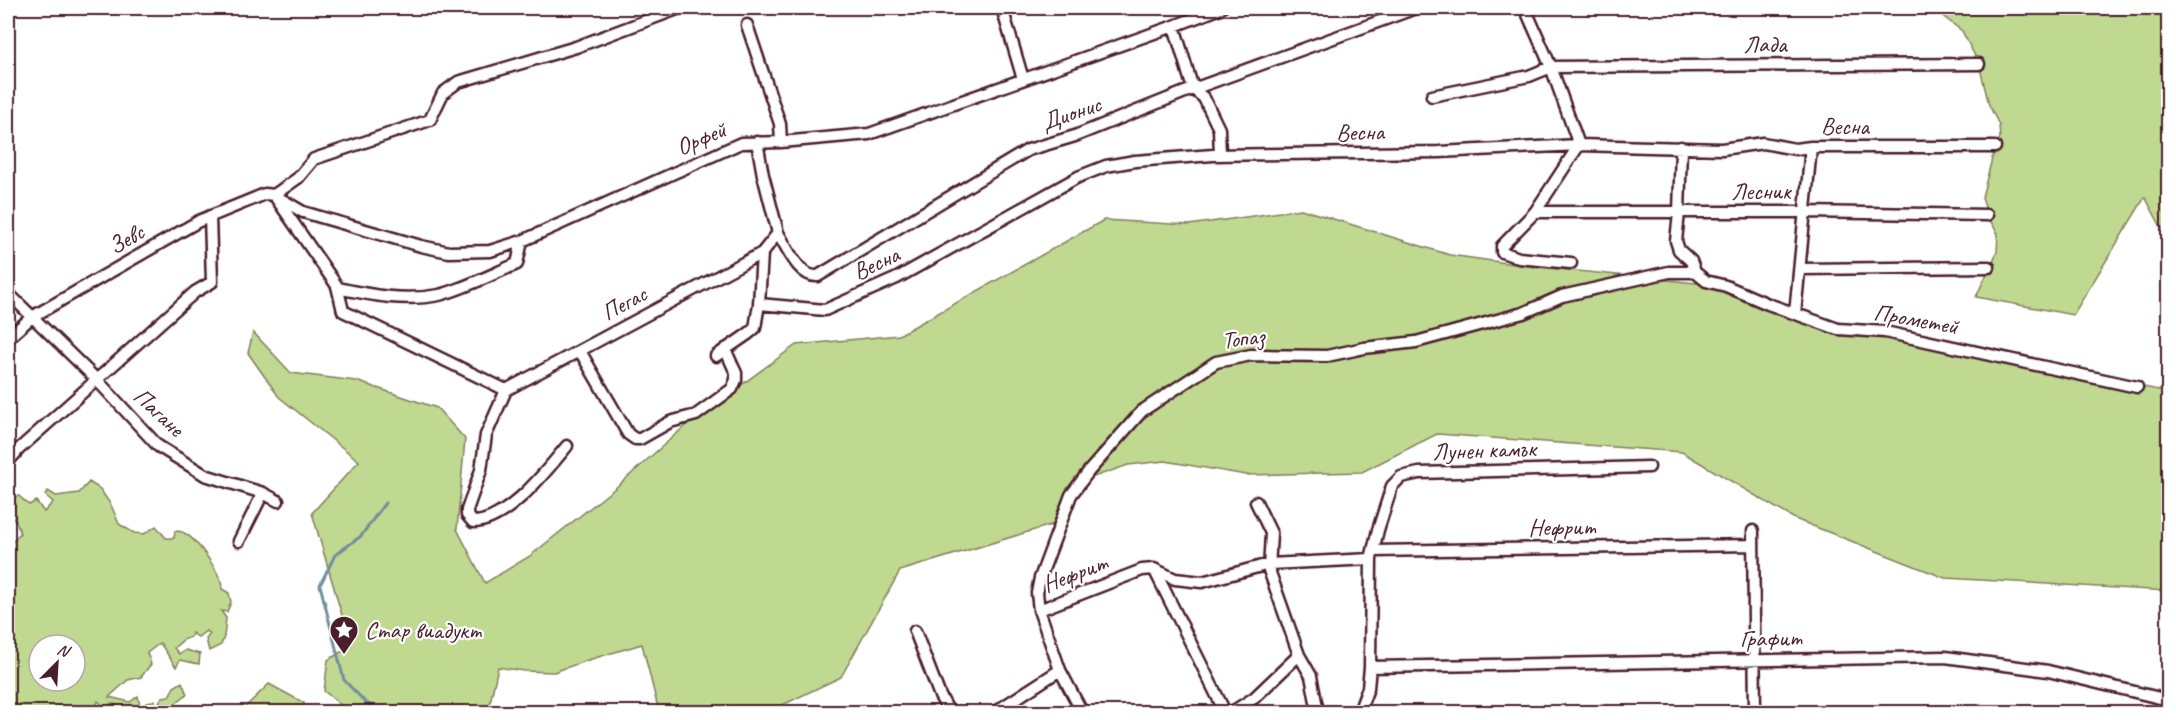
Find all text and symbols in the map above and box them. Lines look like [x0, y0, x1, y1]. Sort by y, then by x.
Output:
street label: Лада [1743, 29, 1788, 59]
street label: Дионис [1037, 88, 1106, 137]
street label: Весна [1821, 111, 1870, 141]
street label: Орфей [671, 113, 732, 162]
street label: Весна [1336, 117, 1386, 147]
street label: Лесник [1731, 176, 1793, 206]
street label: Зевс [103, 216, 151, 261]
street label: Весна [848, 239, 905, 287]
street label: Пегас [596, 278, 653, 327]
street label: Прометей [1872, 297, 1962, 342]
street label: Топаз [1220, 320, 1267, 355]
street label: Пагане [127, 381, 192, 445]
street label: Лунен камък [1432, 433, 1538, 467]
street label: Нефрит [1528, 511, 1597, 543]
street label: Нефрит [1038, 547, 1112, 599]
place icon: Стар виадукт [328, 614, 360, 656]
place label: Стар виадукт [365, 615, 482, 645]
street label: Графит [1740, 622, 1803, 654]
north arrow [27, 633, 87, 693]
text: N [54, 639, 74, 663]

